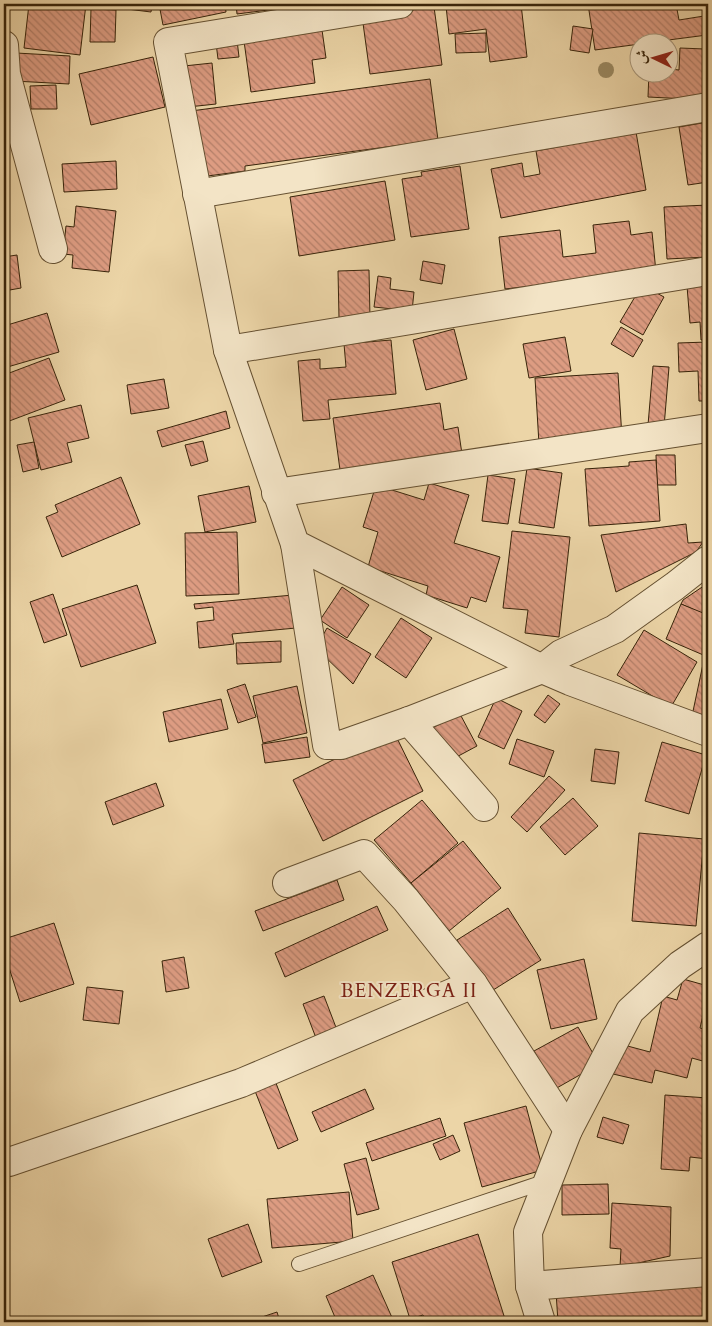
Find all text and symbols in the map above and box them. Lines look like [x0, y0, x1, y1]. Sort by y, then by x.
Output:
north arrow [630, 32, 680, 82]
text: ش [631, 49, 652, 65]
district label: BENZERGA II [341, 978, 477, 1004]

